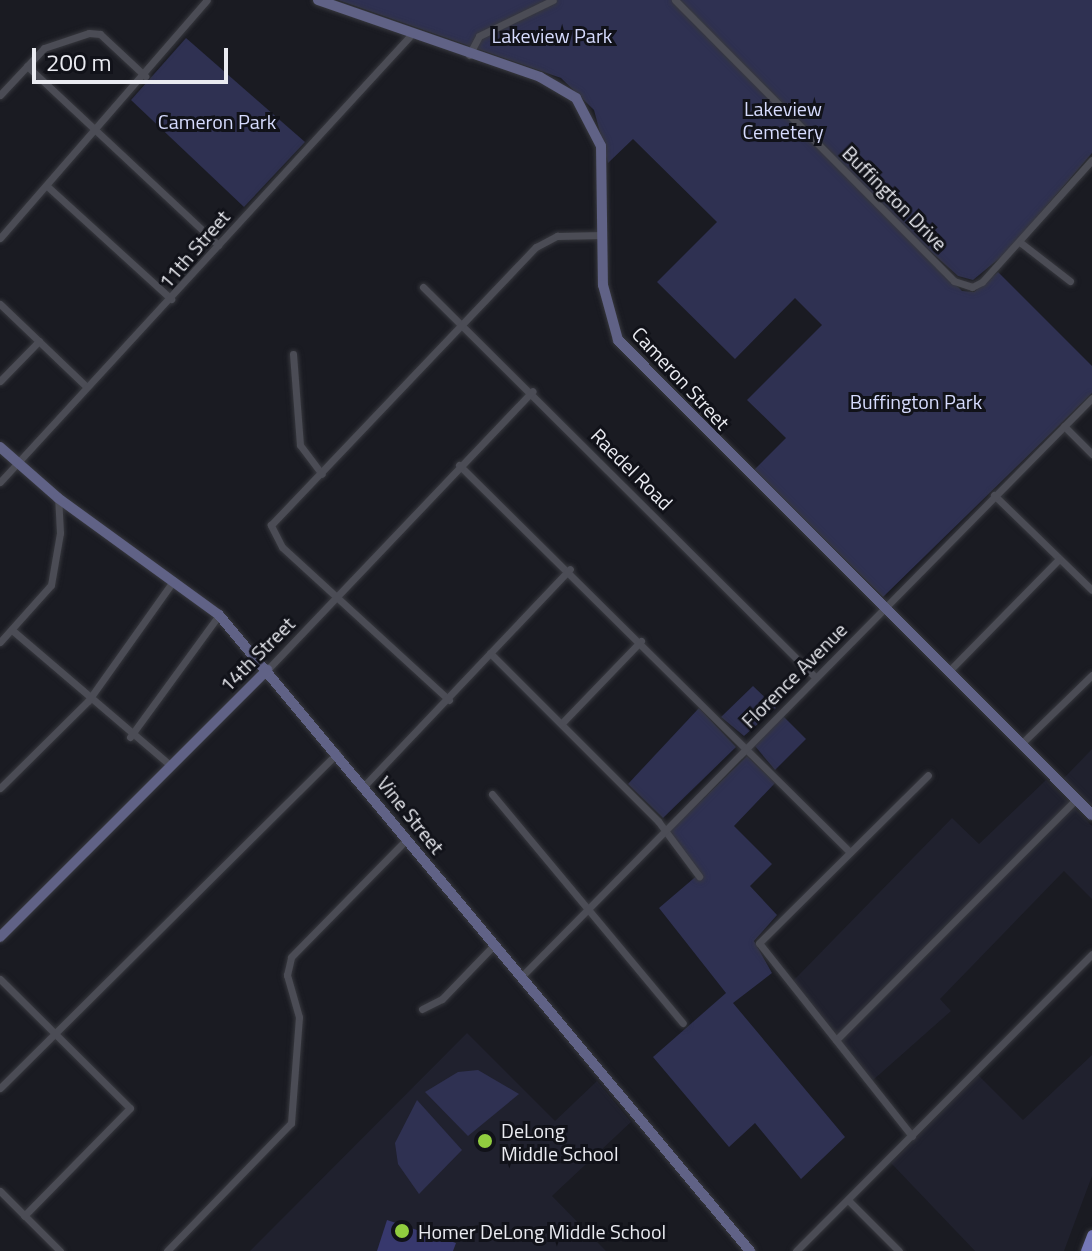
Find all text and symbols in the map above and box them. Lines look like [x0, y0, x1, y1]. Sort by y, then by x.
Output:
park label: Lakeview Park [492, 23, 612, 47]
scale bar [36, 32, 232, 82]
text: 200 m [46, 44, 112, 80]
park label: Lakeview Cemetery [742, 96, 824, 143]
park label: Cameron Park [158, 109, 276, 133]
street label: Buffington Drive [838, 141, 952, 255]
street label: 11th Street [153, 205, 235, 293]
street label: Cameron Street [627, 322, 735, 434]
park label: Buffington Park [850, 389, 982, 413]
street label: Raedel Road [586, 423, 678, 515]
street label: 14th Street [215, 612, 299, 696]
street label: Florence Avenue [736, 617, 852, 733]
street label: Vine Street [372, 771, 450, 859]
place label: DeLong Middle School [501, 1118, 618, 1165]
marker: DeLong Middle School [476, 1132, 494, 1150]
place label: Homer DeLong Middle School [418, 1219, 666, 1243]
marker: Homer DeLong Middle School [393, 1222, 411, 1240]

